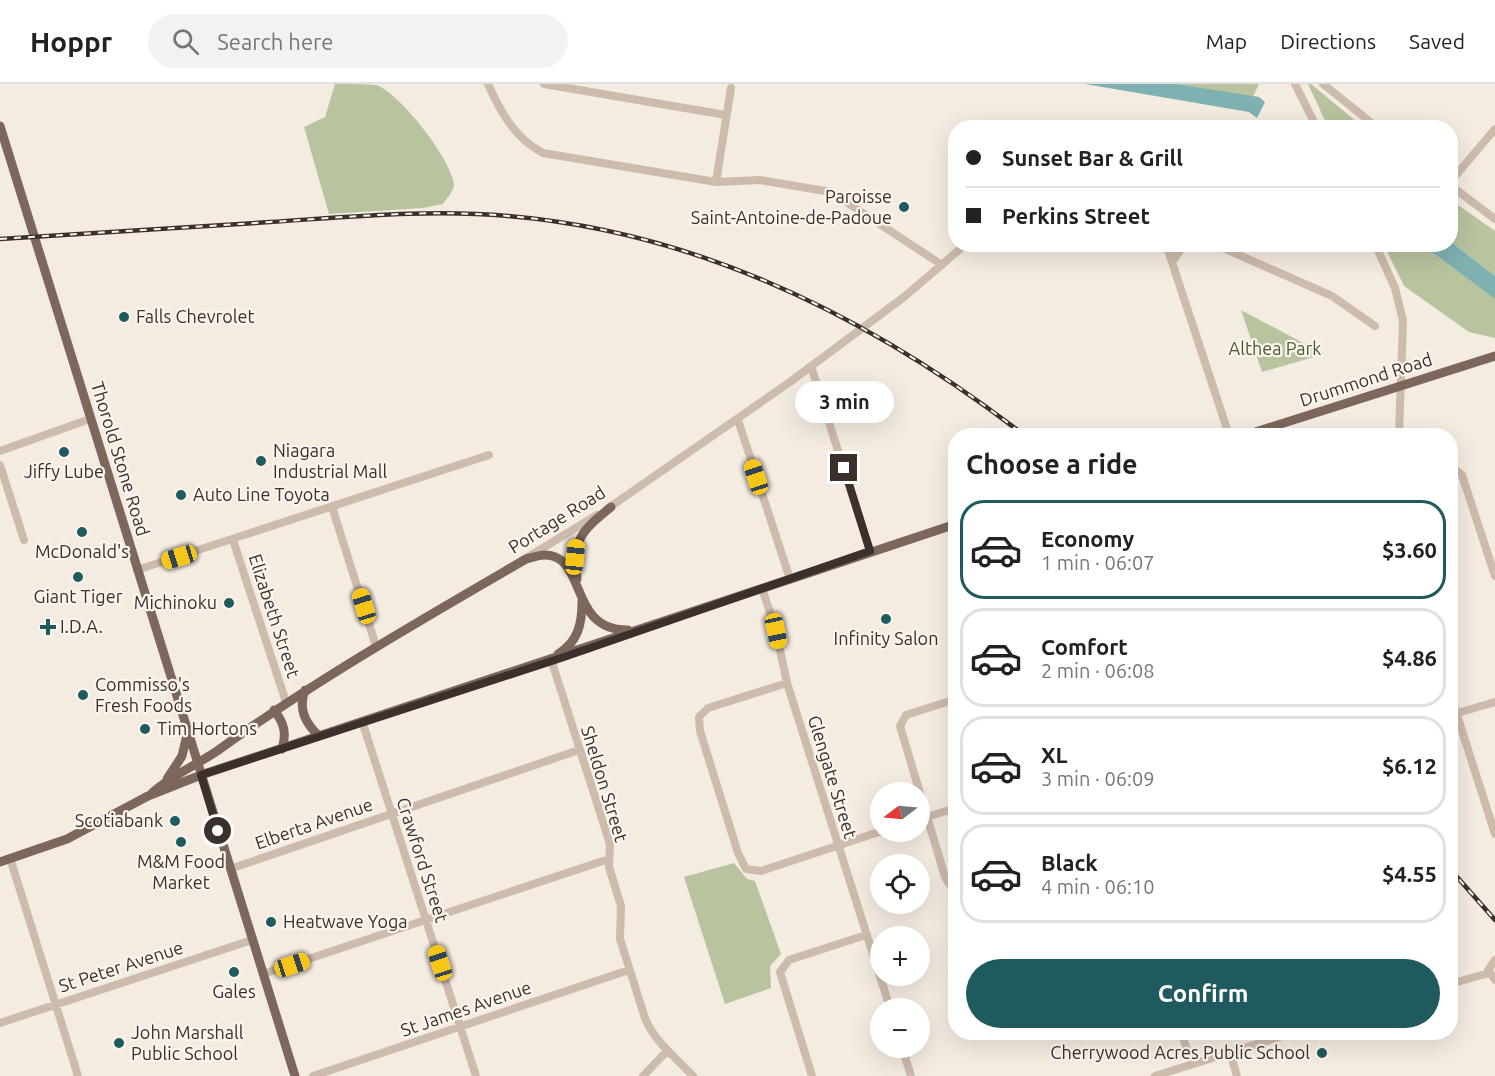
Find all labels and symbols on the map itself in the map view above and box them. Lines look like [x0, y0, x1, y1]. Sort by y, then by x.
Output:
place label: Paroisse Saint-Antoine-de-Padoue [691, 186, 892, 227]
marker: Paroisse Saint-Antoine-de-Padoue [897, 200, 911, 214]
place label: Falls Chevrolet [136, 306, 255, 326]
marker: Falls Chevrolet [117, 310, 131, 324]
park label: Althea Park [1229, 338, 1321, 358]
street label: Drummond Road [1297, 348, 1434, 410]
street label: Thorold Stone Road [88, 379, 154, 538]
callout: 3 min [794, 381, 894, 423]
place label: Niagara Industrial Mall [273, 440, 387, 481]
marker: Jiffy Lube [57, 445, 71, 459]
marker: Niagara Industrial Mall [254, 454, 268, 468]
route end [830, 454, 857, 481]
car [742, 457, 770, 497]
place label: Jiffy Lube [24, 461, 104, 481]
street label: Portage Road [504, 481, 608, 557]
place label: Auto Line Toyota [193, 484, 330, 504]
marker: Auto Line Toyota [174, 488, 188, 502]
marker: McDonald's [75, 525, 89, 539]
car [564, 538, 586, 576]
place label: McDonald's [35, 541, 129, 561]
car [159, 543, 199, 571]
street label: Elizabeth Street [246, 551, 304, 680]
marker: Giant Tiger [71, 570, 85, 584]
place label: Giant Tiger [34, 586, 123, 606]
car [350, 586, 378, 626]
place label: Michinoku [134, 592, 217, 612]
marker: Michinoku [222, 596, 236, 610]
car [763, 612, 789, 650]
marker: Infinity Salon [879, 612, 893, 626]
place label: I.D.A. [60, 616, 103, 636]
marker: I.D.A. [41, 620, 55, 634]
place label: Infinity Salon [834, 628, 938, 648]
place label: Commisso's Fresh Foods [95, 674, 192, 715]
marker: Commisso's Fresh Foods [76, 688, 90, 702]
street label: Glengate Street [805, 713, 861, 841]
place label: Tim Hortons [157, 718, 257, 738]
marker: Tim Hortons [138, 722, 152, 736]
street label: Sheldon Street [578, 723, 632, 844]
north arrow [870, 782, 930, 842]
street label: Elberta Avenue [252, 794, 375, 853]
street label: Crawford Street [393, 795, 453, 925]
place label: Scotiabank [75, 810, 163, 830]
marker: Scotiabank [168, 814, 182, 828]
route start [204, 817, 231, 844]
marker: M&M Food Market [174, 835, 188, 849]
place label: M&M Food Market [137, 851, 225, 892]
place label: Heatwave Yoga [283, 911, 408, 931]
marker: Heatwave Yoga [264, 915, 278, 929]
street label: St Peter Avenue [56, 937, 185, 996]
car [426, 943, 454, 983]
car [272, 951, 312, 979]
marker: Gales [227, 965, 241, 979]
street label: St James Avenue [398, 976, 534, 1040]
place label: Gales [212, 981, 256, 1001]
place label: John Marshall Public School [131, 1022, 244, 1063]
marker: John Marshall Public School [112, 1036, 126, 1050]
place label: Cherrywood Acres Public School [1050, 1042, 1310, 1062]
marker: Cherrywood Acres Public School [1315, 1046, 1329, 1060]

